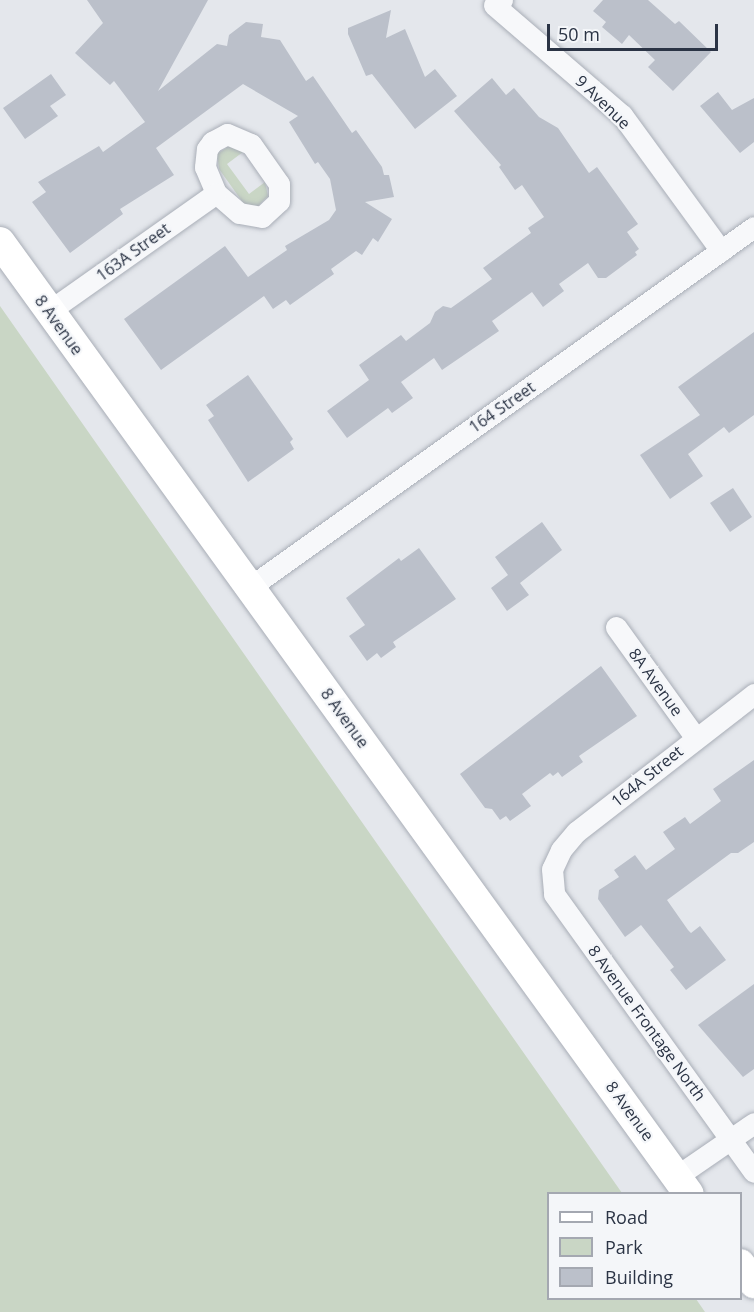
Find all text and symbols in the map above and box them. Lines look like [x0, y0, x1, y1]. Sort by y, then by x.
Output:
scale bar [550, 12, 721, 50]
text: 50 m [558, 22, 600, 46]
street label: 9 Avenue [572, 71, 634, 133]
street label: 163A Street [92, 219, 174, 285]
street label: 8 Avenue [31, 291, 87, 359]
street label: 164 Street [465, 377, 539, 437]
street label: 8A Avenue [625, 644, 687, 720]
street label: 8 Avenue [317, 684, 373, 752]
street label: 164A Street [607, 741, 687, 811]
street label: 8 Avenue Frontage North [584, 941, 710, 1105]
street label: 8 Avenue [602, 1077, 658, 1145]
legend [547, 1192, 742, 1300]
text: Road [605, 1205, 648, 1229]
text: Park [605, 1235, 643, 1259]
text: Building [605, 1265, 673, 1289]

